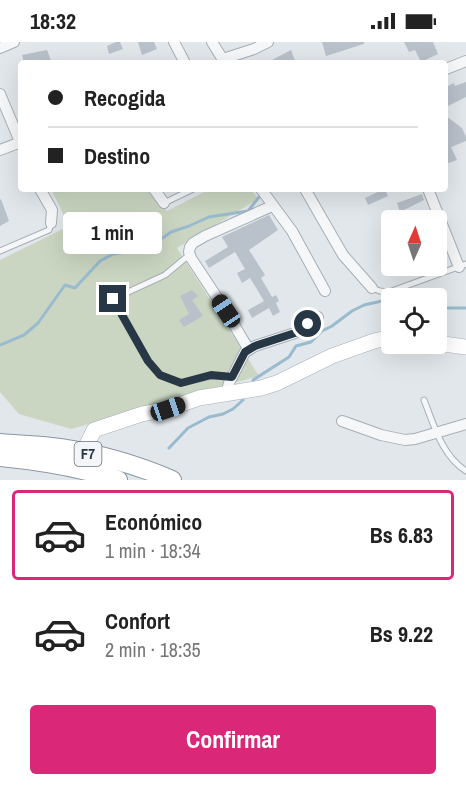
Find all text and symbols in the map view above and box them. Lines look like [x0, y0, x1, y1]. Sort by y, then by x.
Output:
text: 18:32 [30, 6, 76, 36]
text: Recogida [84, 83, 165, 113]
text: Destino [84, 141, 150, 171]
north arrow [381, 210, 447, 276]
map controls [381, 210, 447, 354]
callout: 1 min [63, 212, 162, 254]
text: 1 min [91, 219, 134, 246]
route end [99, 285, 126, 312]
button: locate [381, 288, 447, 354]
car [208, 291, 244, 331]
route start [294, 310, 321, 337]
car [148, 395, 188, 423]
road number: F7 [74, 442, 101, 466]
text: Económico [105, 507, 202, 537]
icon: car [33, 508, 87, 562]
text: Bs 6.83 [370, 520, 433, 550]
text: 1 min · 18:34 [105, 537, 201, 564]
text: Confort [105, 606, 170, 636]
icon: car [33, 607, 87, 661]
text: Bs 9.22 [370, 619, 433, 649]
text: 2 min · 18:35 [105, 636, 201, 663]
button: Confirmar [30, 705, 436, 774]

